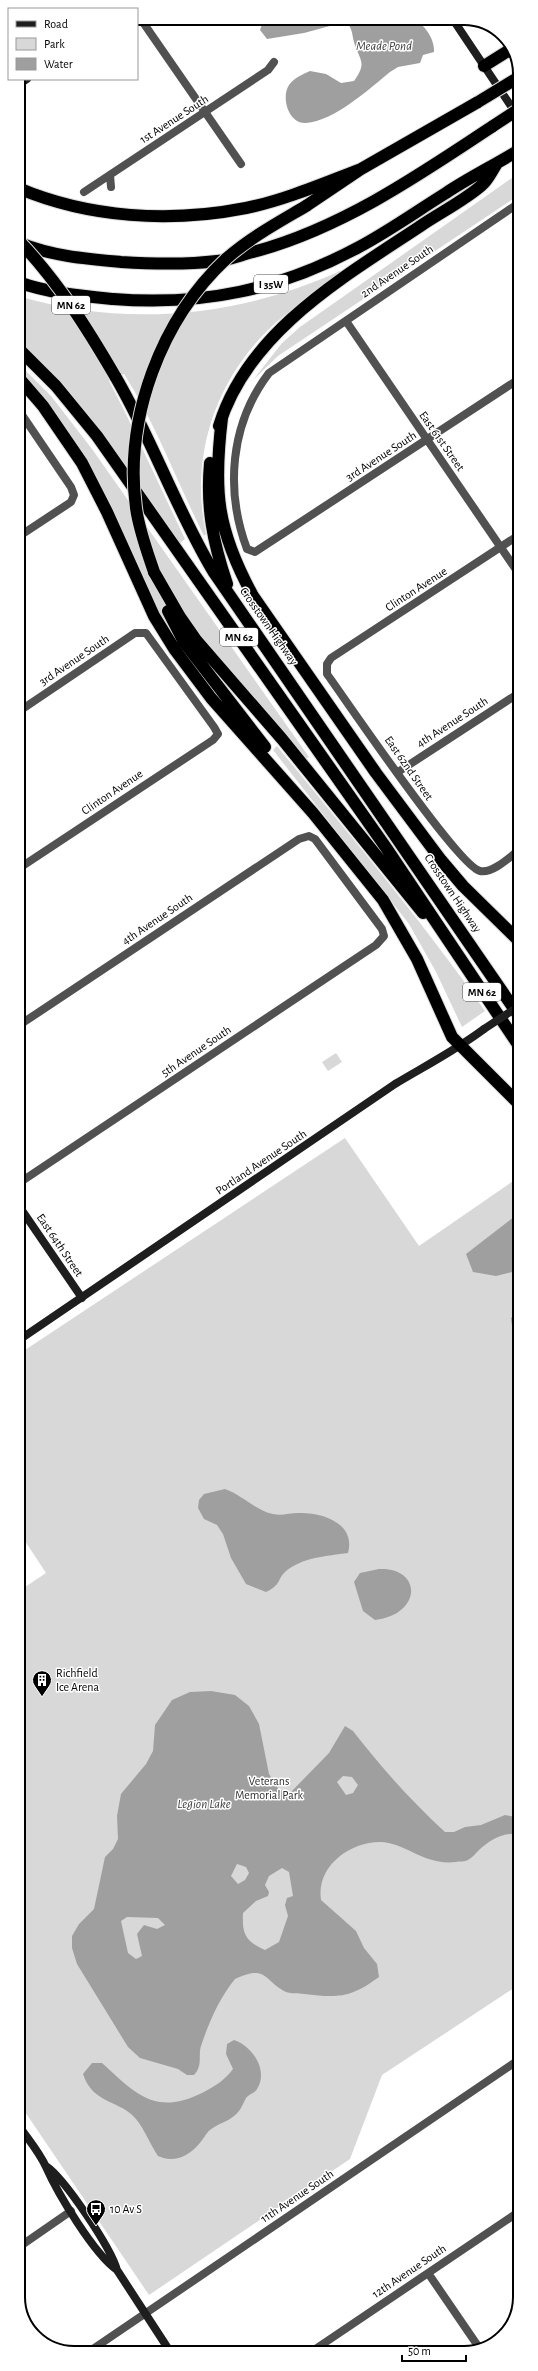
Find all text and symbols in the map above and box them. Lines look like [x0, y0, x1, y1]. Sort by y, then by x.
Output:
legend [8, 8, 138, 80]
text: Road [44, 18, 68, 30]
text: Park [44, 38, 65, 50]
water label: Meade Pond [356, 40, 412, 53]
text: Water [44, 58, 73, 70]
street label: 1st Avenue South [138, 92, 210, 146]
street label: 2nd Avenue South [359, 242, 435, 300]
road number: I 35W [254, 275, 288, 293]
road number: MN 62 [52, 296, 90, 314]
street label: East 61st Street [417, 409, 467, 473]
street label: 3rd Avenue South [344, 429, 418, 483]
street label: Clinton Avenue [383, 565, 449, 613]
street label: Crosstown Highway [237, 585, 300, 668]
road number: MN 62 [220, 628, 258, 646]
street label: 3rd Avenue South [37, 632, 111, 688]
street label: 4th Avenue South [414, 695, 490, 749]
street label: East 62nd Street [383, 734, 436, 802]
street label: Clinton Avenue [79, 767, 145, 817]
street label: Crosstown Highway [422, 852, 484, 935]
street label: 4th Avenue South [120, 891, 194, 947]
road number: MN 62 [463, 983, 501, 1001]
street label: 5th Avenue South [159, 1023, 233, 1079]
street label: Portland Avenue South [214, 1127, 308, 1197]
street label: East 64th Street [35, 1211, 85, 1279]
place label: Richfield Ice Arena [56, 1667, 100, 1693]
building icon: Richfield Ice Arena [31, 1669, 53, 1697]
park label: Veterans Memorial Park [235, 1775, 304, 1801]
water label: Legion Lake [177, 1798, 231, 1811]
street label: 11th Avenue South [259, 2167, 335, 2225]
bus stop icon: 10 Av S [85, 2198, 107, 2226]
place label: 10 Av S [110, 2203, 142, 2215]
street label: 12th Avenue South [370, 2242, 448, 2300]
scale bar [402, 2337, 466, 2363]
text: 50 m [408, 2345, 431, 2357]

